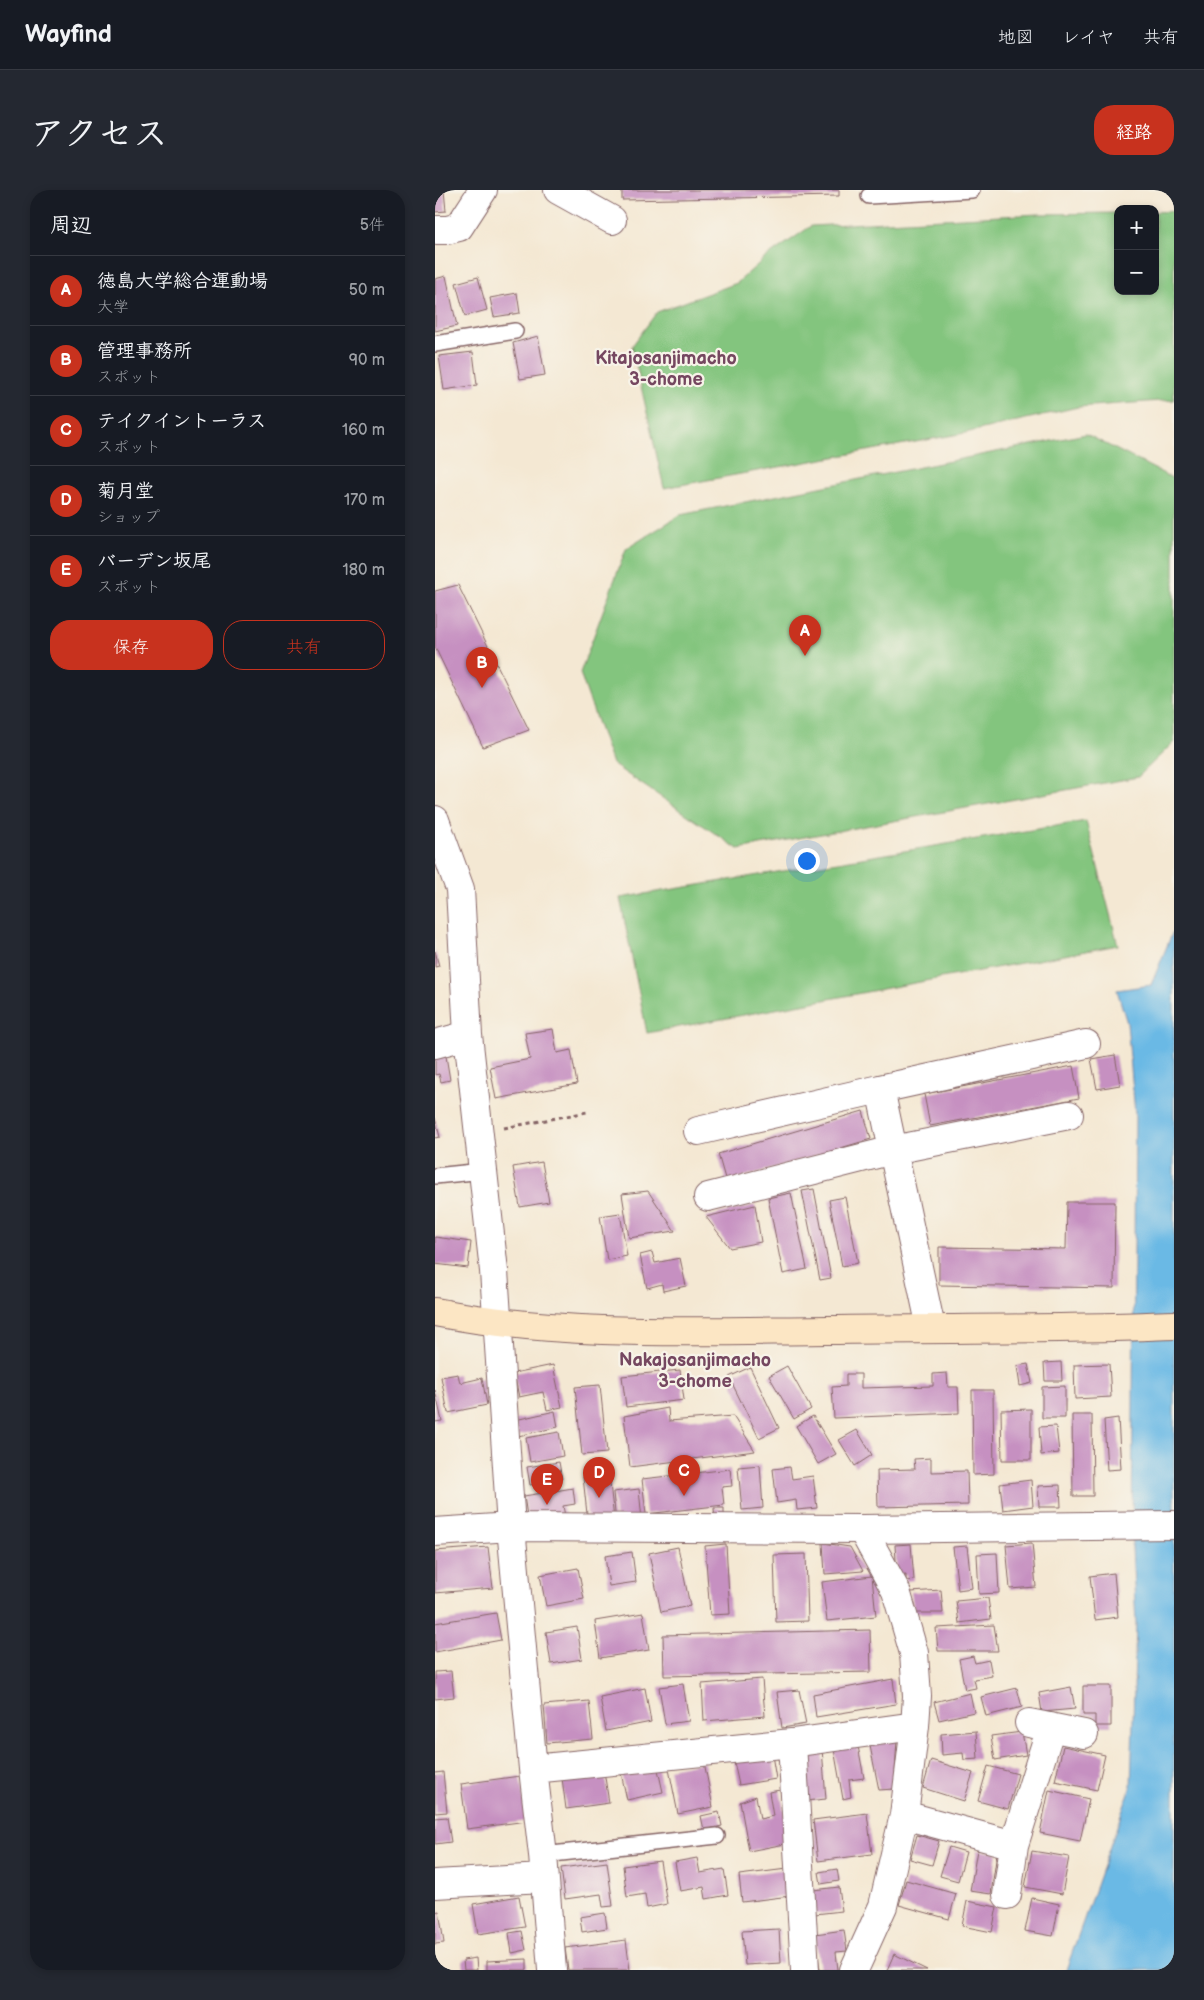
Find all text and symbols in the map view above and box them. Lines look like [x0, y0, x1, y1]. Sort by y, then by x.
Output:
text: Wayfind [25, 20, 112, 49]
text: 地図 [998, 27, 1034, 48]
text: レイヤ [1062, 27, 1115, 48]
text: 共有 [1143, 27, 1179, 48]
button: 経路 [1094, 105, 1174, 155]
text: アクセス [30, 113, 168, 156]
map controls [1114, 205, 1159, 295]
button: + [1114, 205, 1159, 250]
text: 周辺 [50, 213, 92, 238]
text: 5件 [360, 216, 385, 235]
button: − [1114, 250, 1159, 295]
text: 徳島大学総合運動場 [97, 270, 268, 293]
text: A [61, 281, 71, 300]
text: 50 m [349, 281, 385, 300]
text: 大学 [97, 298, 129, 317]
text: 管理事務所 [97, 340, 192, 363]
district label: Kitajosanjimacho 3-chome [595, 348, 737, 390]
text: B [60, 351, 72, 370]
text: 90 m [349, 351, 385, 370]
text: スポット [97, 368, 161, 387]
text: テイクイントーラス [97, 410, 266, 433]
text: C [60, 421, 72, 440]
text: 160 m [342, 421, 385, 440]
text: スポット [97, 438, 161, 457]
text: 菊月堂 [97, 480, 154, 503]
text: D [60, 491, 72, 510]
text: 170 m [344, 491, 385, 510]
text: ショップ [97, 508, 160, 527]
text: バーデン坂尾 [97, 550, 211, 573]
text: E [61, 561, 71, 580]
text: 180 m [343, 561, 385, 580]
text: スポット [97, 578, 161, 597]
pin: A [789, 615, 821, 656]
button: 保存 [50, 620, 213, 670]
button: 共有 [223, 620, 385, 670]
pin: B [466, 647, 498, 688]
your location [794, 848, 820, 874]
district label: Nakajosanjimacho 3-chome [619, 1350, 771, 1392]
pin: C [668, 1455, 700, 1496]
pin: D [583, 1457, 615, 1498]
pin: E [531, 1464, 563, 1505]

